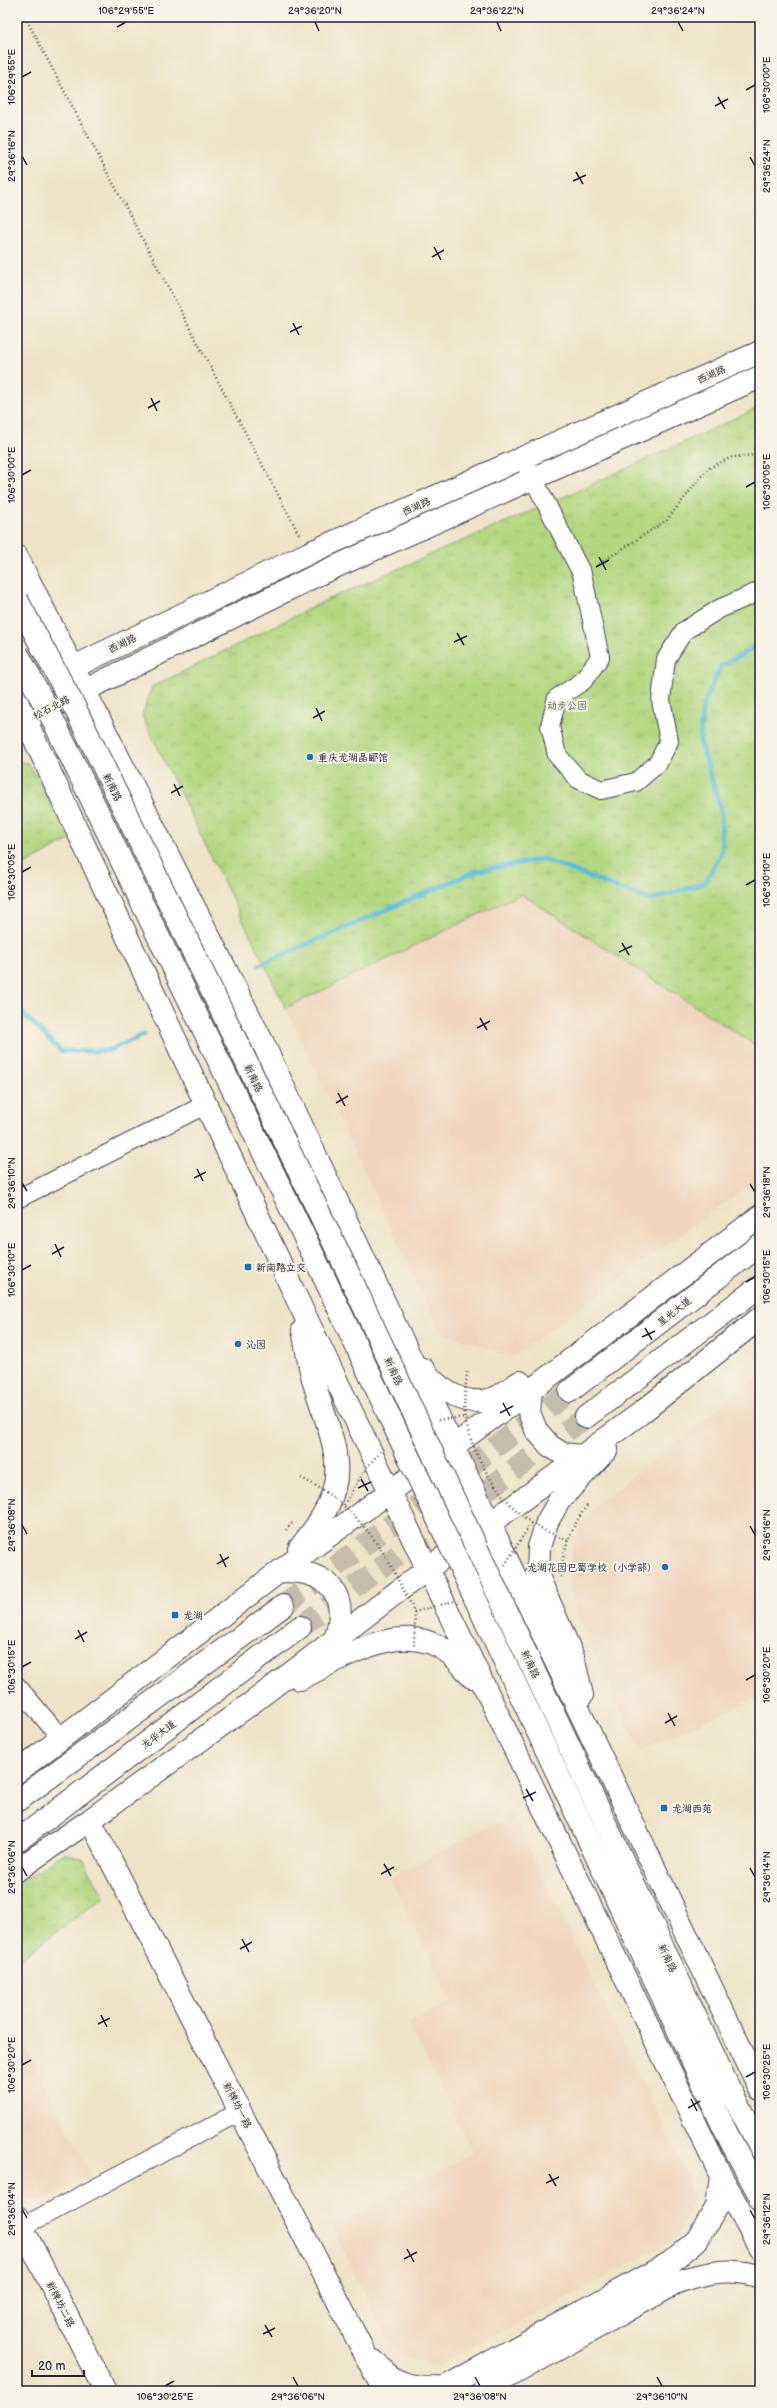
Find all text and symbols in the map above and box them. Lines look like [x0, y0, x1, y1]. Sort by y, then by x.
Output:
text: 106°29'55"E [98, 5, 154, 17]
text: 29°36'20"N [288, 5, 342, 17]
text: 29°36'22"N [470, 5, 524, 17]
text: 29°36'24"N [651, 5, 705, 17]
text: 106°29'55"E [6, 49, 18, 105]
text: 106°30'00"E [761, 56, 773, 113]
text: 29°36'16"N [6, 130, 18, 182]
text: 29°36'24"N [761, 139, 773, 193]
street label: 西湖路 [695, 363, 728, 386]
text: 106°30'00"E [6, 446, 18, 503]
text: 106°30'05"E [761, 453, 773, 510]
street label: 西湖路 [400, 495, 433, 518]
street label: 西湖路 [106, 632, 139, 656]
street label: 松石北路 [31, 693, 72, 722]
park label: 动步公园 [547, 700, 587, 712]
marker: 重庆龙湖晶郦馆 [305, 752, 315, 762]
place label: 重庆龙湖晶郦馆 [318, 752, 388, 764]
street label: 新南路 [100, 771, 124, 804]
text: 106°30'05"E [6, 843, 18, 900]
text: 106°30'10"E [761, 852, 773, 907]
street label: 新南路 [241, 1062, 265, 1095]
text: 29°36'10"N [6, 1157, 18, 1209]
text: 29°36'18"N [761, 1166, 773, 1218]
text: 106°30'10"E [6, 1242, 18, 1297]
text: 106°30'15"E [761, 1249, 773, 1304]
marker: 新南路立交 [243, 1262, 253, 1272]
place label: 新南路立交 [256, 1262, 306, 1274]
street label: 星光大道 [655, 1295, 694, 1329]
marker: 沁园 [233, 1339, 243, 1349]
place label: 沁园 [246, 1339, 266, 1351]
street label: 新南路 [381, 1355, 405, 1388]
text: 29°36'08"N [6, 1498, 18, 1552]
text: 29°36'16"N [761, 1509, 773, 1561]
place label: 龙湖花园巴蜀学校（小学部） [527, 1562, 657, 1574]
marker: 龙湖花园巴蜀学校（小学部） [660, 1562, 670, 1572]
marker: 龙湖 [170, 1610, 180, 1620]
place label: 龙湖 [183, 1610, 203, 1622]
text: 106°30'15"E [6, 1639, 18, 1694]
text: 106°30'20"E [761, 1646, 773, 1703]
street label: 新南路 [518, 1648, 542, 1681]
street label: 龙华大道 [139, 1718, 178, 1752]
marker: 龙湖西苑 [659, 1803, 669, 1813]
place label: 龙湖西苑 [672, 1803, 712, 1815]
text: 29°36'06"N [6, 1840, 18, 1894]
text: 29°36'14"N [761, 1851, 773, 1903]
street label: 新南路 [655, 1942, 679, 1975]
text: 106°30'20"E [6, 2036, 18, 2093]
text: 106°30'25"E [761, 2043, 773, 2100]
street label: 新牌坊一路 [220, 2080, 254, 2130]
text: 29°36'04"N [6, 2182, 18, 2236]
text: 29°36'12"N [761, 2193, 773, 2245]
street label: 新牌坊二路 [43, 2279, 77, 2329]
scale bar [32, 2352, 84, 2378]
text: 20 m [38, 2359, 65, 2374]
text: 106°30'25"E [137, 2391, 194, 2403]
text: 29°36'06"N [271, 2391, 325, 2403]
text: 29°36'08"N [453, 2391, 507, 2403]
text: 29°36'10"N [636, 2391, 688, 2403]

